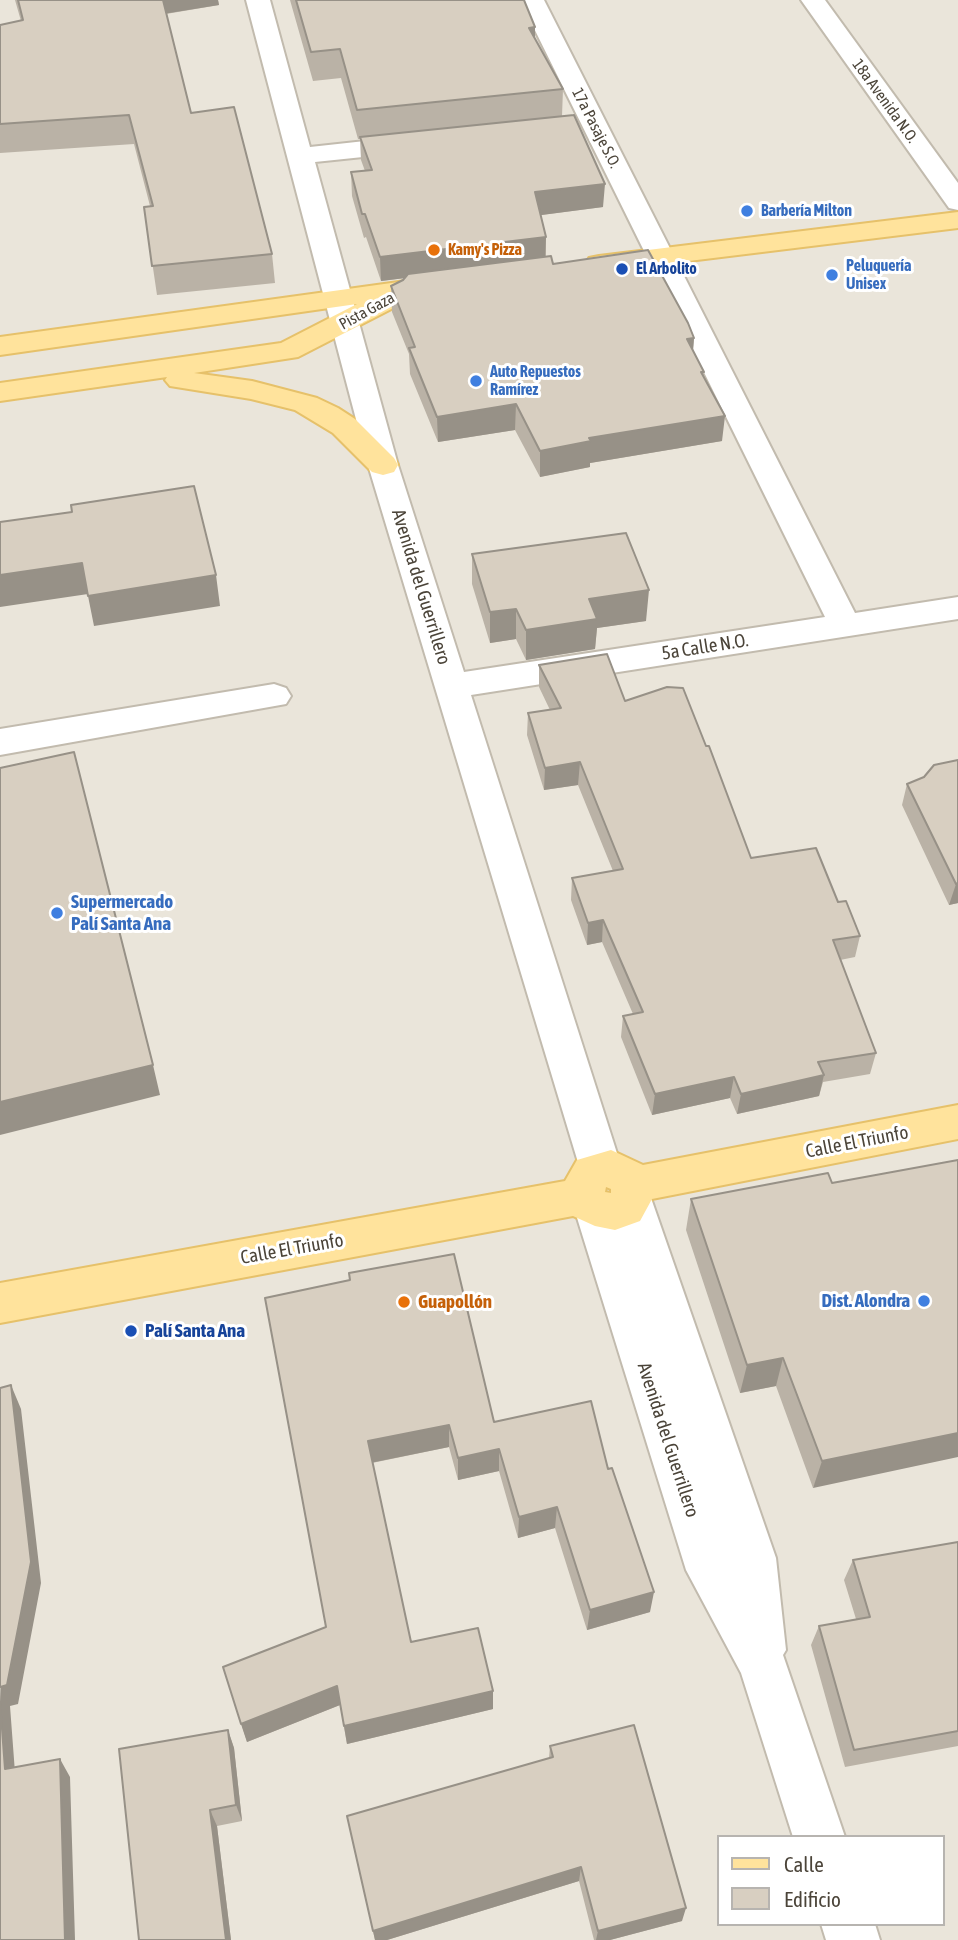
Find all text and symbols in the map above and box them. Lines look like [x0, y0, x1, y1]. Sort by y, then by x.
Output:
street label: 18a Avenida N.O. [848, 55, 922, 147]
street label: 17a Pasaje S.O. [568, 85, 624, 171]
place label: Barbería Milton [761, 201, 852, 221]
marker: Barbería Milton [739, 203, 755, 219]
place label: Kamy's Pizza [448, 240, 522, 260]
marker: Kamy's Pizza [426, 242, 442, 258]
place label: Peluquería Unisex [846, 256, 911, 294]
place label: El Arbolito [636, 259, 697, 279]
marker: El Arbolito [614, 261, 630, 277]
marker: Peluquería Unisex [824, 267, 840, 283]
street label: Pista Gaza [336, 288, 398, 334]
place label: Auto Repuestos Ramírez [490, 362, 581, 400]
marker: Auto Repuestos Ramírez [468, 373, 484, 389]
street label: Avenida del Guerrillero [387, 507, 455, 667]
street label: 5a Calle N.O. [660, 629, 750, 665]
place label: Supermercado Palí Santa Ana [71, 891, 173, 935]
marker: Supermercado Palí Santa Ana [49, 905, 65, 921]
street label: Calle El Triunfo [804, 1121, 910, 1163]
street label: Calle El Triunfo [239, 1229, 345, 1269]
place label: Dist. Alondra [821, 1290, 910, 1312]
place label: Guapollón [418, 1291, 492, 1313]
marker: Dist. Alondra [916, 1293, 932, 1309]
marker: Guapollón [396, 1294, 412, 1310]
place label: Palí Santa Ana [145, 1320, 245, 1342]
marker: Palí Santa Ana [123, 1323, 139, 1339]
street label: Avenida del Guerrillero [632, 1360, 704, 1520]
legend [716, 1835, 944, 1926]
text: Calle [784, 1852, 824, 1876]
text: Edificio [784, 1887, 841, 1911]

